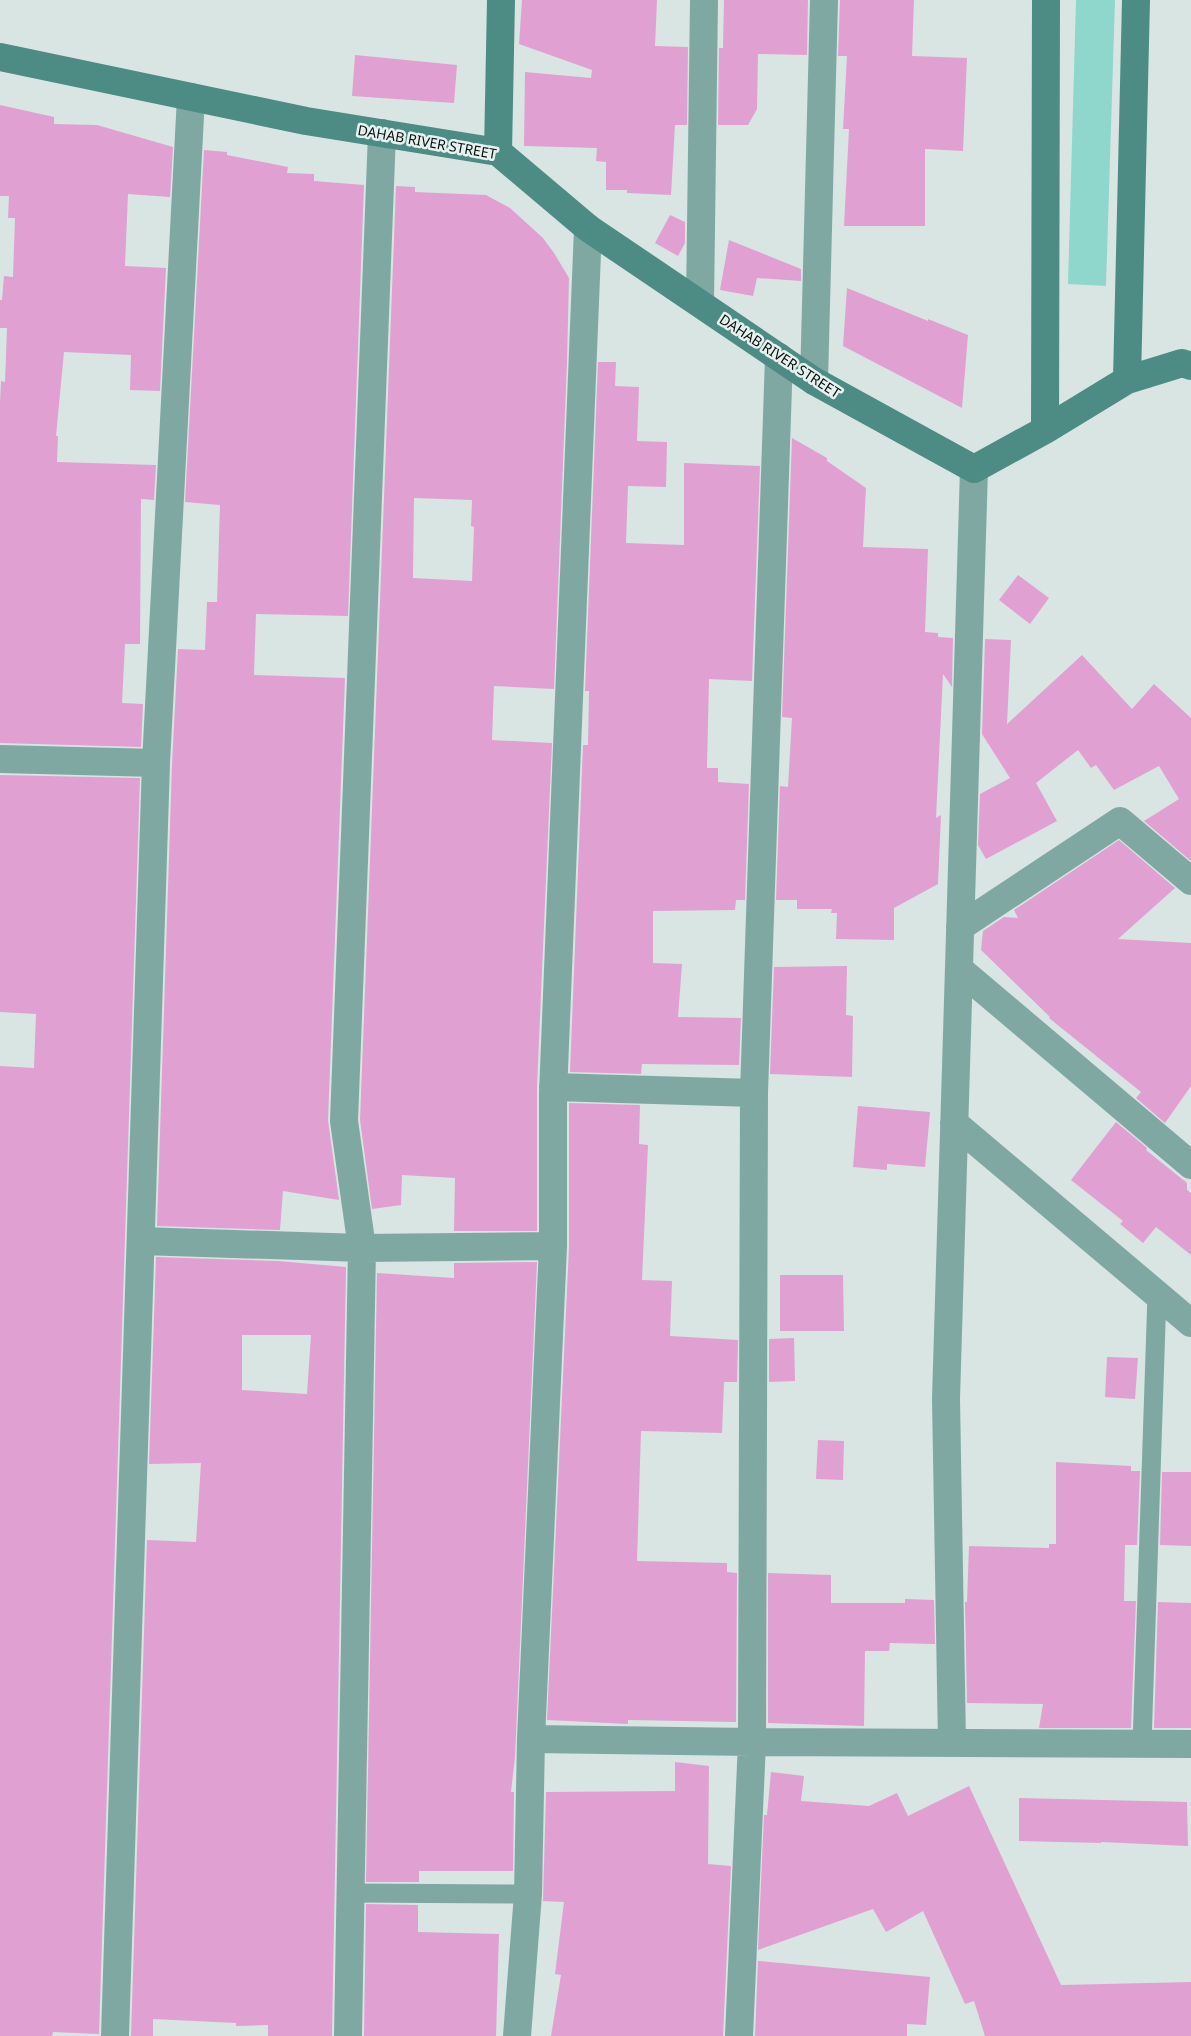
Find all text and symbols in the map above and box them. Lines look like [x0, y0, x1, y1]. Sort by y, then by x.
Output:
street label: DAHAB RIVER STREET [356, 120, 498, 163]
street label: DAHAB RIVER STREET [716, 309, 845, 402]

